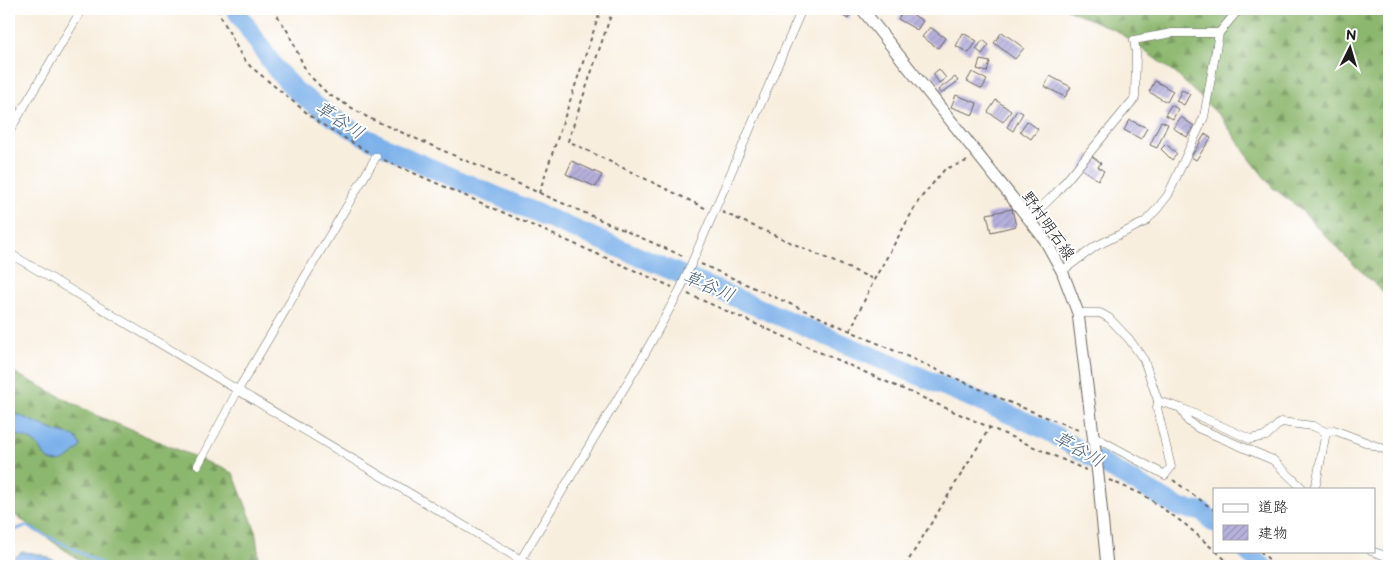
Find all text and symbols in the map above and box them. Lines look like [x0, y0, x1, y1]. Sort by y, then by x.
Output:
north arrow [1326, 22, 1376, 72]
text: N [1345, 27, 1357, 44]
water label: 草谷川 [311, 97, 368, 144]
street label: 野村明石線 [1017, 188, 1079, 264]
water label: 草谷川 [680, 266, 738, 307]
water label: 草谷川 [1050, 427, 1107, 472]
legend [1213, 488, 1376, 552]
text: 道路 [1258, 498, 1288, 517]
text: 建物 [1258, 524, 1288, 543]

